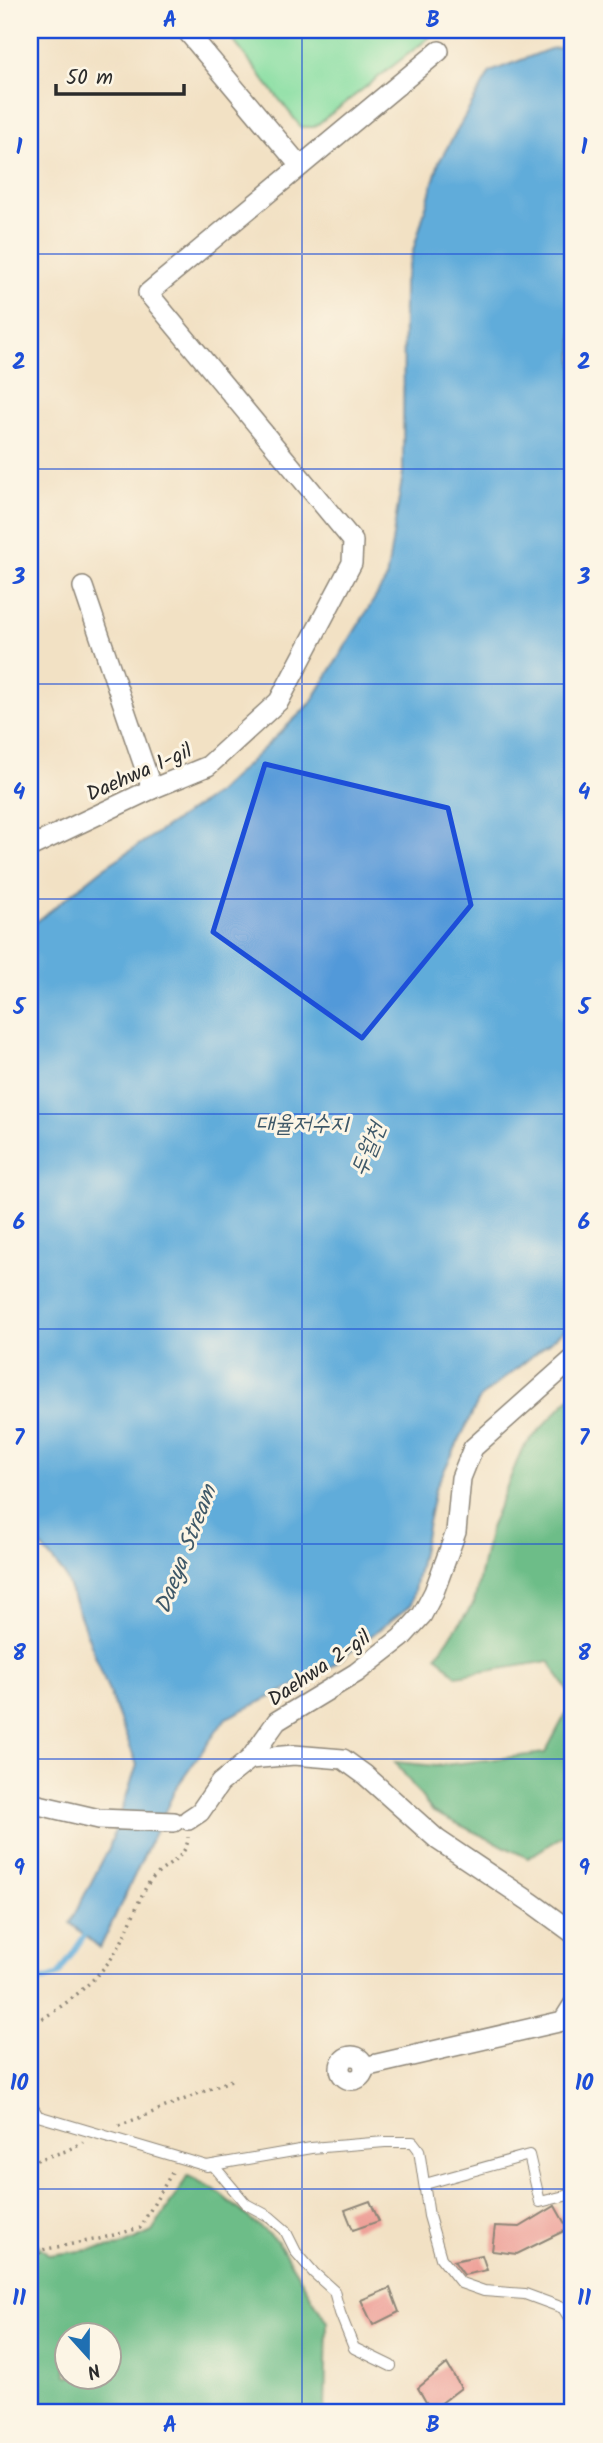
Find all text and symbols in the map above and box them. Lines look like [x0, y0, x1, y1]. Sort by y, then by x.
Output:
text: A [163, 3, 177, 39]
text: B [426, 3, 440, 39]
scale bar [56, 52, 184, 96]
text: 50 m [66, 62, 113, 95]
text: 1 [16, 130, 23, 166]
text: 1 [581, 130, 588, 166]
text: 2 [12, 345, 26, 381]
text: 2 [577, 345, 591, 381]
text: 3 [12, 560, 26, 596]
text: 3 [577, 560, 591, 596]
street label: Daehwa 1-gil [81, 735, 198, 811]
text: 4 [13, 775, 26, 811]
text: 4 [578, 775, 591, 811]
text: 5 [12, 990, 27, 1026]
text: 5 [577, 990, 592, 1026]
water label: 대율저수지 [256, 1107, 351, 1143]
water label: 두월천 [342, 1115, 397, 1182]
text: 6 [13, 1205, 25, 1241]
text: 6 [578, 1205, 590, 1241]
text: 7 [14, 1421, 26, 1457]
text: 7 [579, 1421, 591, 1457]
water label: Daeya Stream [146, 1479, 228, 1619]
street label: Daehwa 2-gil [262, 1622, 378, 1716]
text: 8 [12, 1636, 26, 1672]
text: 8 [577, 1636, 591, 1672]
text: 9 [13, 1851, 25, 1887]
text: 9 [578, 1851, 590, 1887]
text: 10 [10, 2066, 29, 2102]
text: 10 [575, 2066, 594, 2102]
text: 11 [12, 2281, 26, 2317]
text: 11 [577, 2281, 591, 2317]
north arrow [52, 2320, 122, 2390]
text: N [82, 2354, 104, 2386]
text: A [163, 2408, 177, 2443]
text: B [426, 2408, 440, 2443]

